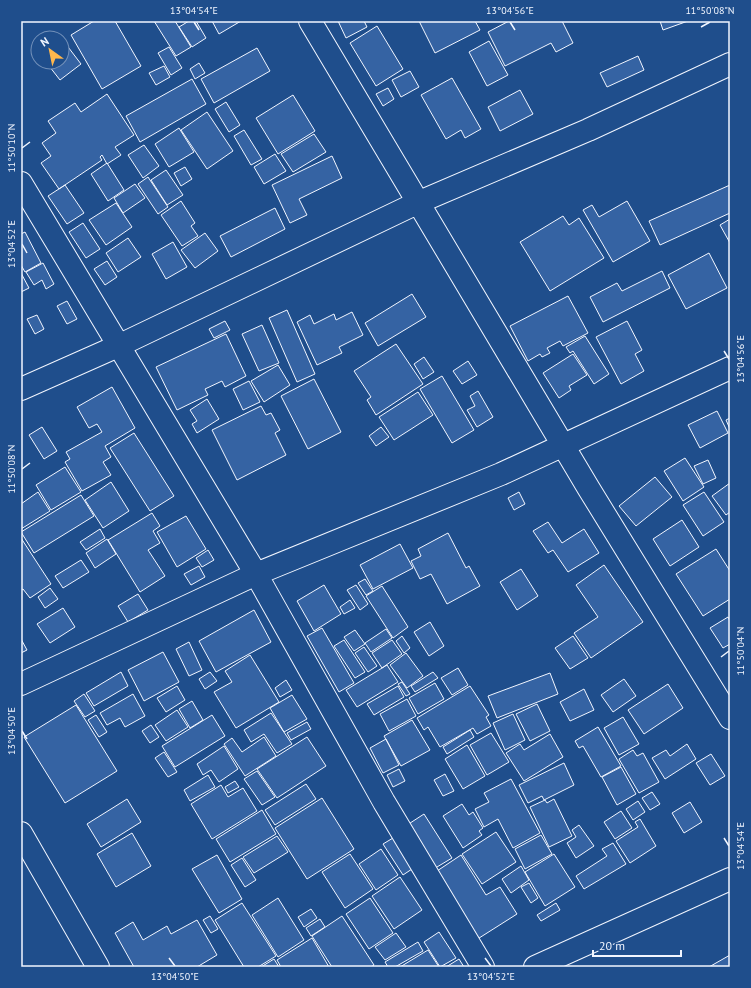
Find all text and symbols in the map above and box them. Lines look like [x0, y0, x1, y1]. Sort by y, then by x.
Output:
text: 13°04'54"E [170, 4, 218, 17]
text: 13°04'56"E [486, 4, 534, 17]
text: 11°50'08"N [685, 4, 735, 17]
north arrow [30, 30, 70, 70]
text: N [38, 34, 51, 49]
text: 11°50'10"N [5, 123, 18, 173]
text: 13°04'52"E [5, 220, 18, 268]
text: 13°04'56"E [734, 335, 747, 383]
text: 11°50'08"N [5, 444, 18, 494]
text: 11°50'04"N [734, 626, 747, 676]
text: 13°04'50"E [5, 707, 18, 755]
text: 13°04'54"E [734, 822, 747, 870]
scale bar [593, 932, 681, 958]
text: 20 m [599, 938, 625, 953]
text: 13°04'50"E [151, 970, 199, 983]
text: 13°04'52"E [467, 970, 515, 983]

